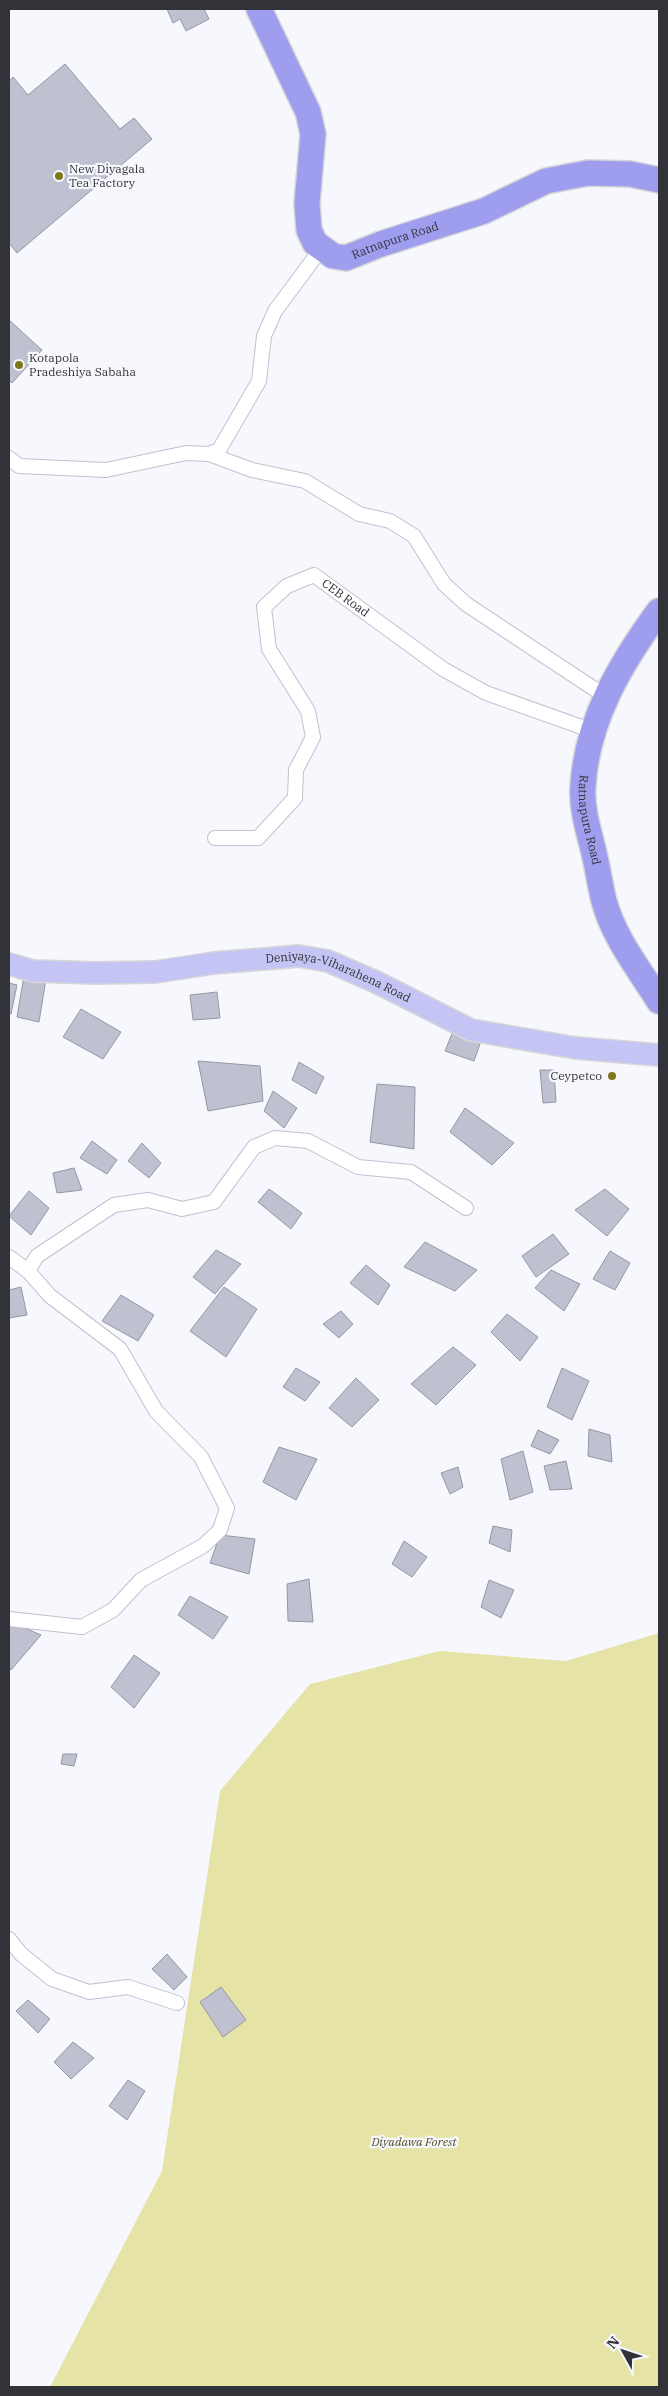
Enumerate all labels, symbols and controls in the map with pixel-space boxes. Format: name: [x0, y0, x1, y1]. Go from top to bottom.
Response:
place label: New Diyagala Tea Factory: [69, 161, 145, 190]
marker: New Diyagala Tea Factory: [53, 170, 65, 182]
street label: Ratnapura Road: [349, 218, 440, 262]
place label: Kotapola Pradeshiya Sabaha: [29, 350, 137, 379]
marker: Kotapola Pradeshiya Sabaha: [13, 359, 25, 371]
street label: CEB Road: [319, 575, 372, 620]
street label: Ratnapura Road: [576, 774, 604, 866]
street label: Deniyaya-Viharahena Road: [265, 948, 413, 1005]
place label: Ceypetco: [551, 1068, 602, 1083]
marker: Ceypetco: [606, 1070, 618, 1082]
park label: Diyadawa Forest: [370, 2134, 457, 2149]
north arrow: [598, 2326, 648, 2376]
text: N: [603, 2333, 623, 2353]

